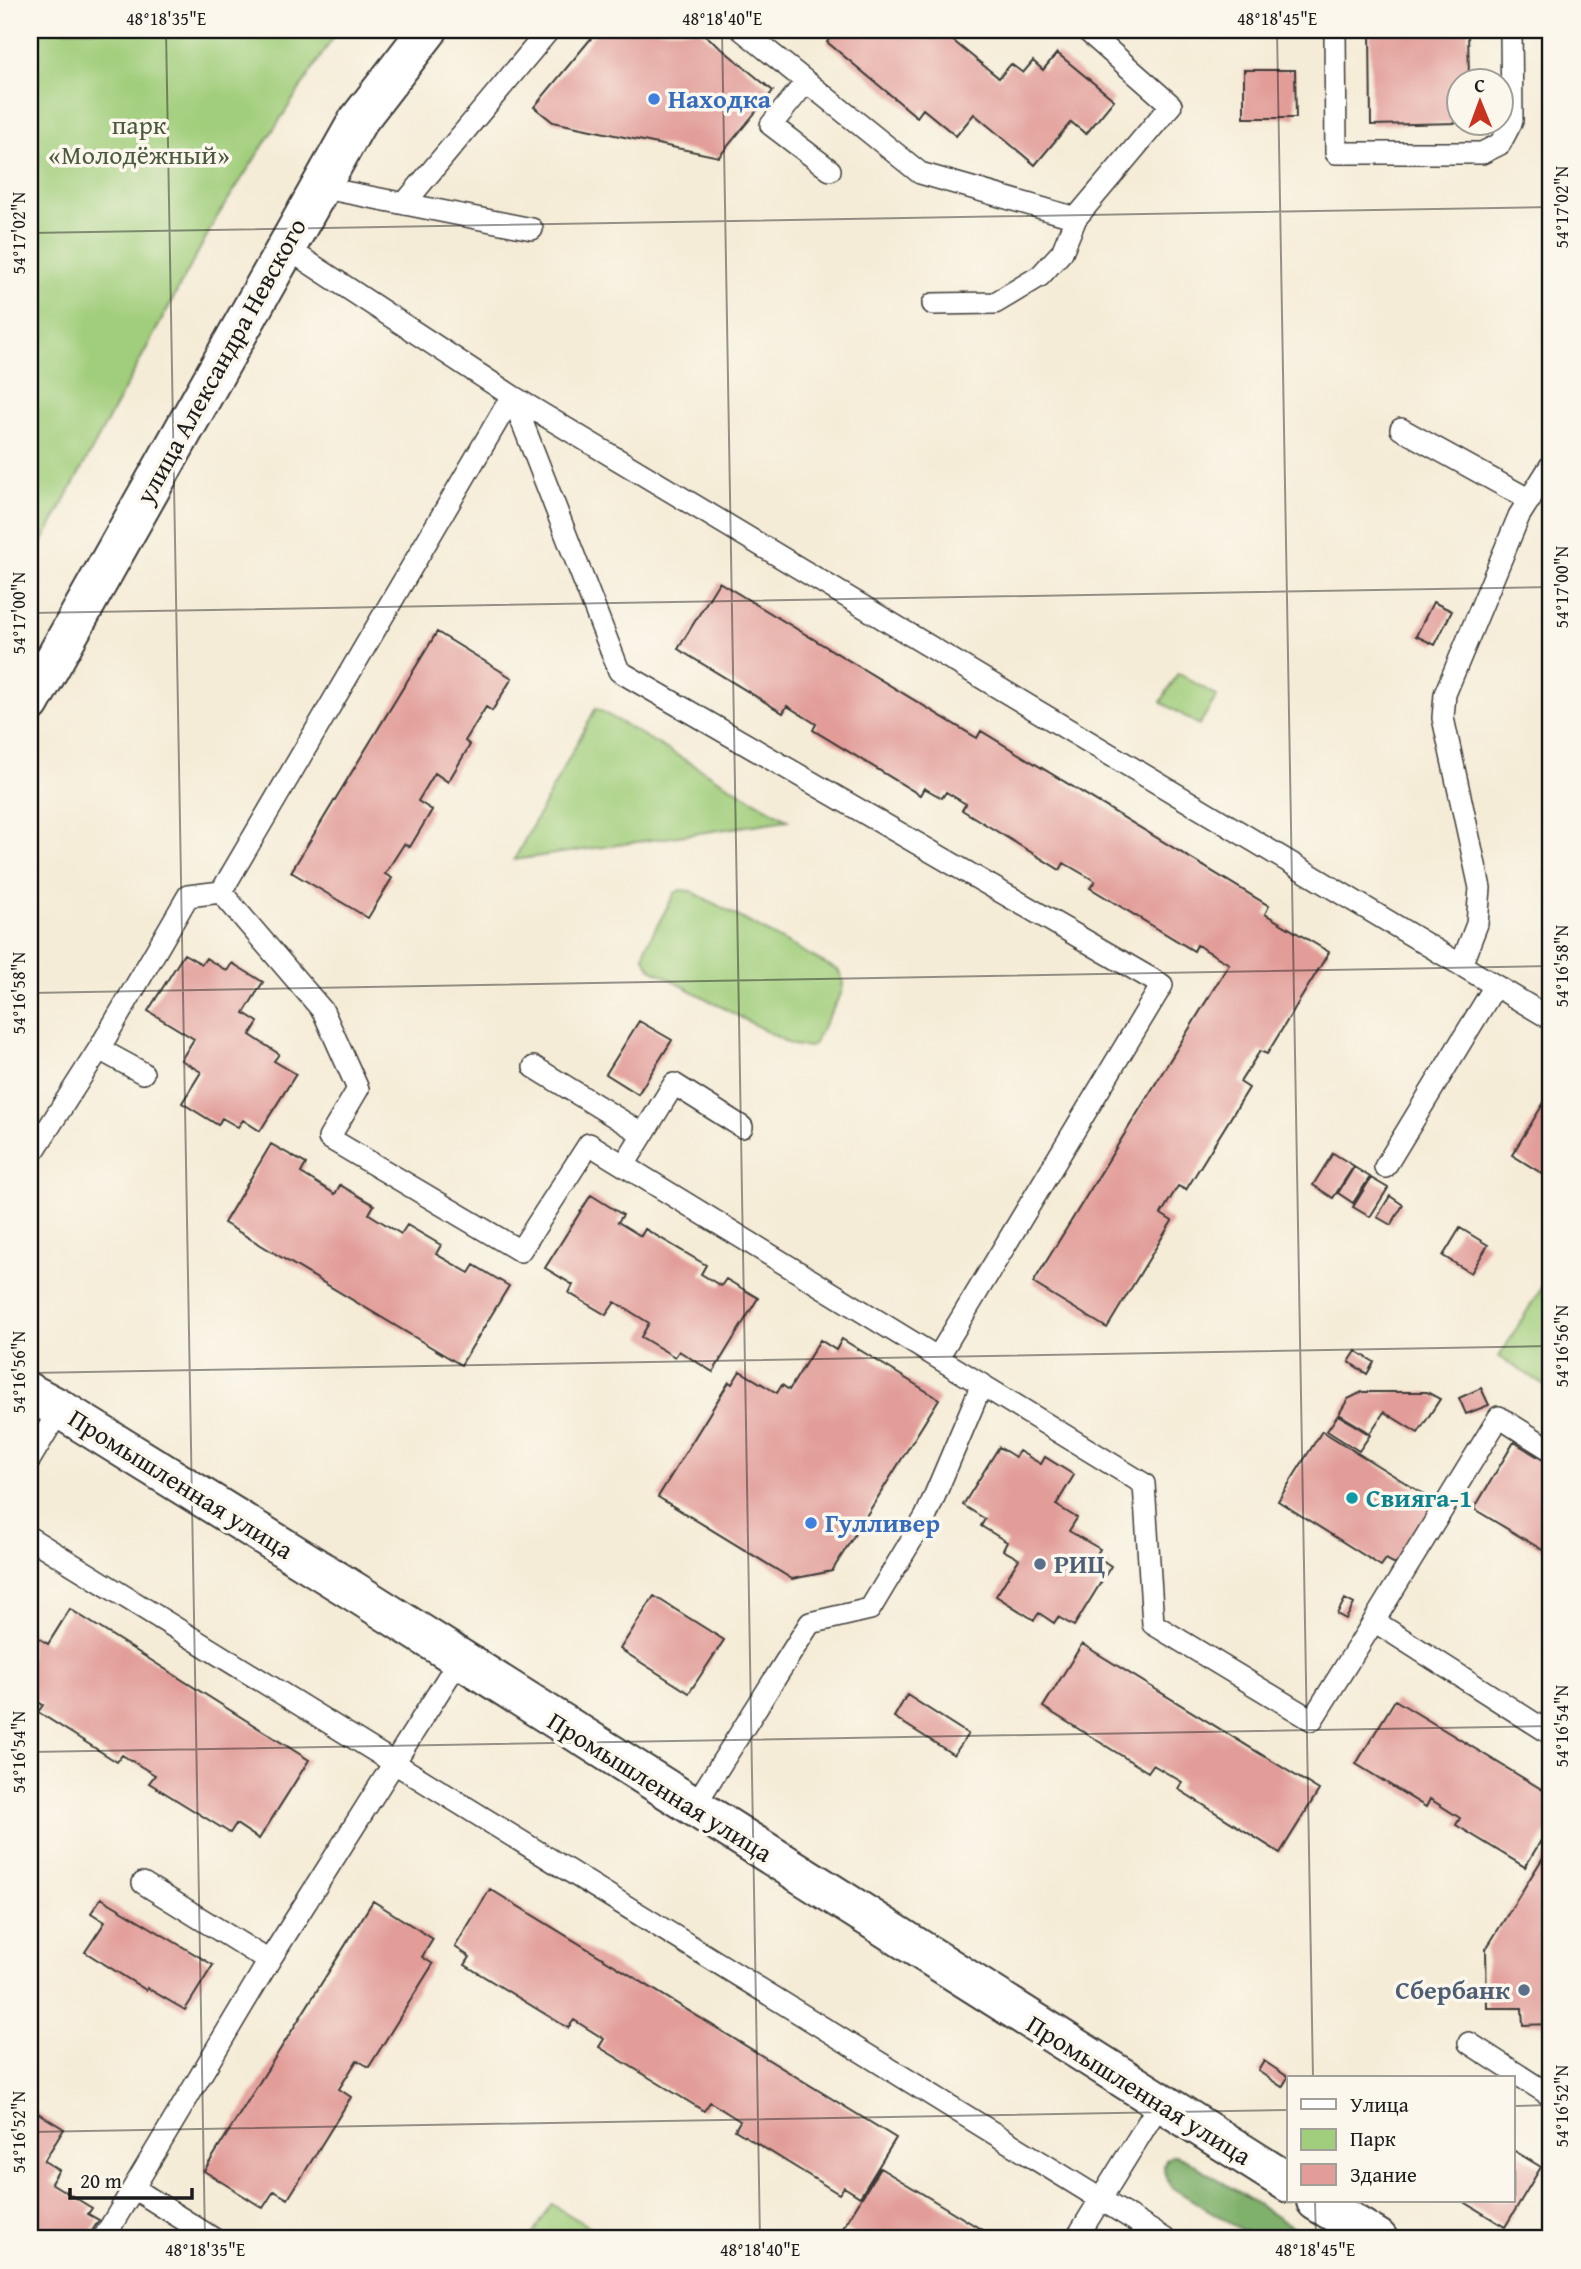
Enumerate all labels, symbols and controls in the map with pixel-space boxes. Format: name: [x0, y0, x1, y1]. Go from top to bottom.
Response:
text: 48°18'35"E: [126, 5, 206, 32]
text: 48°18'40"E: [682, 5, 762, 32]
text: 48°18'45"E: [1237, 5, 1317, 32]
north arrow: [1444, 66, 1514, 136]
text: С: [1474, 71, 1486, 99]
place label: Находка: [668, 79, 772, 118]
marker: Находка: [646, 91, 662, 107]
park label: парк «Молодёжный»: [48, 105, 230, 174]
text: 54°17'02"N: [1548, 165, 1575, 248]
text: 54°17'02"N: [5, 191, 32, 274]
street label: улица Александра Невского: [125, 211, 316, 512]
text: 54°17'00"N: [1548, 545, 1575, 628]
text: 54°17'00"N: [5, 571, 32, 654]
text: 54°16'58"N: [1548, 924, 1575, 1007]
text: 54°16'58"N: [5, 951, 32, 1034]
text: 54°16'56"N: [1548, 1304, 1575, 1387]
text: 54°16'56"N: [5, 1330, 32, 1413]
street label: Промышленная улица: [61, 1399, 302, 1569]
place label: Свияга-1: [1366, 1478, 1472, 1517]
marker: Свияга-1: [1344, 1490, 1360, 1506]
place label: Гулливер: [825, 1503, 940, 1542]
marker: Гулливер: [803, 1515, 819, 1531]
place label: РИЦ: [1054, 1544, 1105, 1583]
marker: РИЦ: [1032, 1556, 1048, 1572]
text: 54°16'54"N: [1548, 1684, 1575, 1767]
street label: Промышленная улица: [540, 1702, 781, 1872]
text: 54°16'54"N: [5, 1710, 32, 1793]
place label: Сбербанк: [1395, 1970, 1510, 2009]
marker: Сбербанк: [1516, 1982, 1532, 1998]
street label: Промышленная улица: [1019, 2005, 1260, 2175]
text: 54°16'52"N: [1548, 2064, 1575, 2147]
legend: [1287, 2076, 1514, 2202]
text: Улица: [1350, 2089, 1409, 2120]
text: 54°16'52"N: [5, 2090, 32, 2173]
text: Парк: [1350, 2123, 1396, 2154]
scale bar: [70, 2157, 192, 2201]
text: Здание: [1350, 2159, 1417, 2190]
text: 20 m: [80, 2165, 122, 2196]
text: 48°18'35"E: [165, 2236, 245, 2263]
text: 48°18'40"E: [720, 2236, 800, 2263]
text: 48°18'45"E: [1275, 2236, 1355, 2263]

